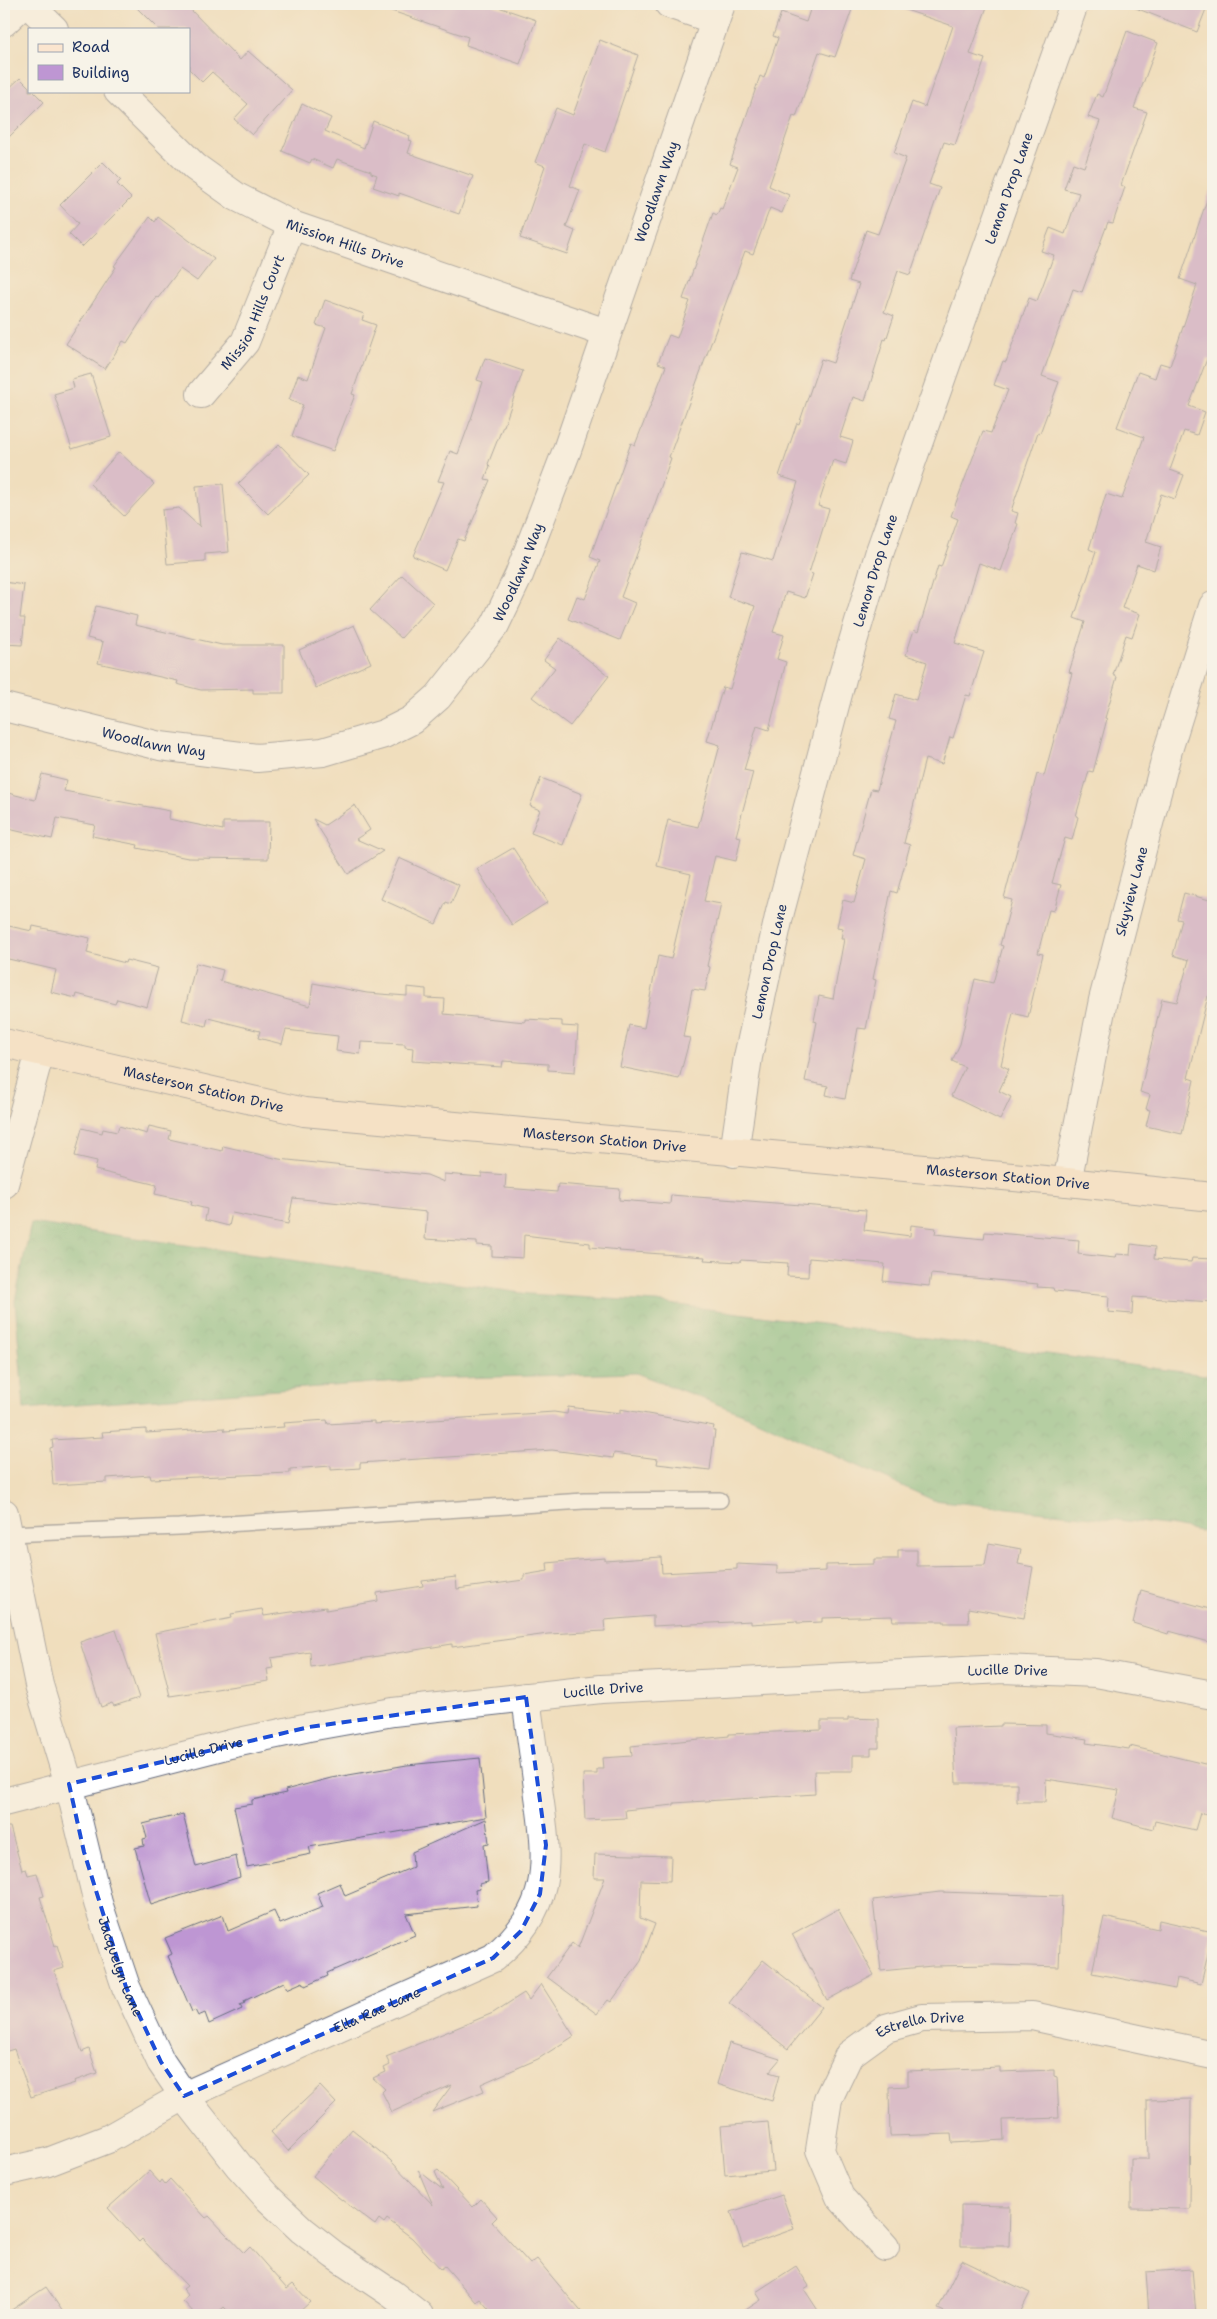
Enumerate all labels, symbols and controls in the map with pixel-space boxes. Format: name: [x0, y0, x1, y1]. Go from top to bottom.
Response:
legend: [28, 28, 190, 92]
text: Road: [72, 37, 110, 57]
text: Building: [72, 63, 129, 83]
street label: Lemon Drop Lane: [980, 130, 1037, 247]
street label: Woodlawn Way: [630, 139, 682, 245]
street label: Mission Hills Drive: [284, 215, 407, 272]
street label: Mission Hills Court: [216, 252, 288, 374]
street label: Lemon Drop Lane: [849, 511, 901, 629]
street label: Woodlawn Way: [489, 520, 547, 625]
street label: Woodlawn Way: [100, 723, 207, 761]
street label: Skyview Lane: [1111, 844, 1152, 938]
street label: Lemon Drop Lane: [748, 901, 791, 1021]
street label: Masterson Station Drive: [122, 1062, 286, 1116]
street label: Masterson Station Drive: [522, 1123, 688, 1156]
street label: Masterson Station Drive: [925, 1160, 1091, 1193]
street label: Lucille Drive: [967, 1660, 1049, 1680]
street label: Lucille Drive: [562, 1678, 644, 1702]
street label: Lucille Drive: [162, 1732, 245, 1770]
street label: Jacquelyn Lane: [94, 1914, 148, 2020]
street label: Ella Rae Lane: [330, 1982, 424, 2037]
street label: Estrella Drive: [872, 2008, 965, 2042]

